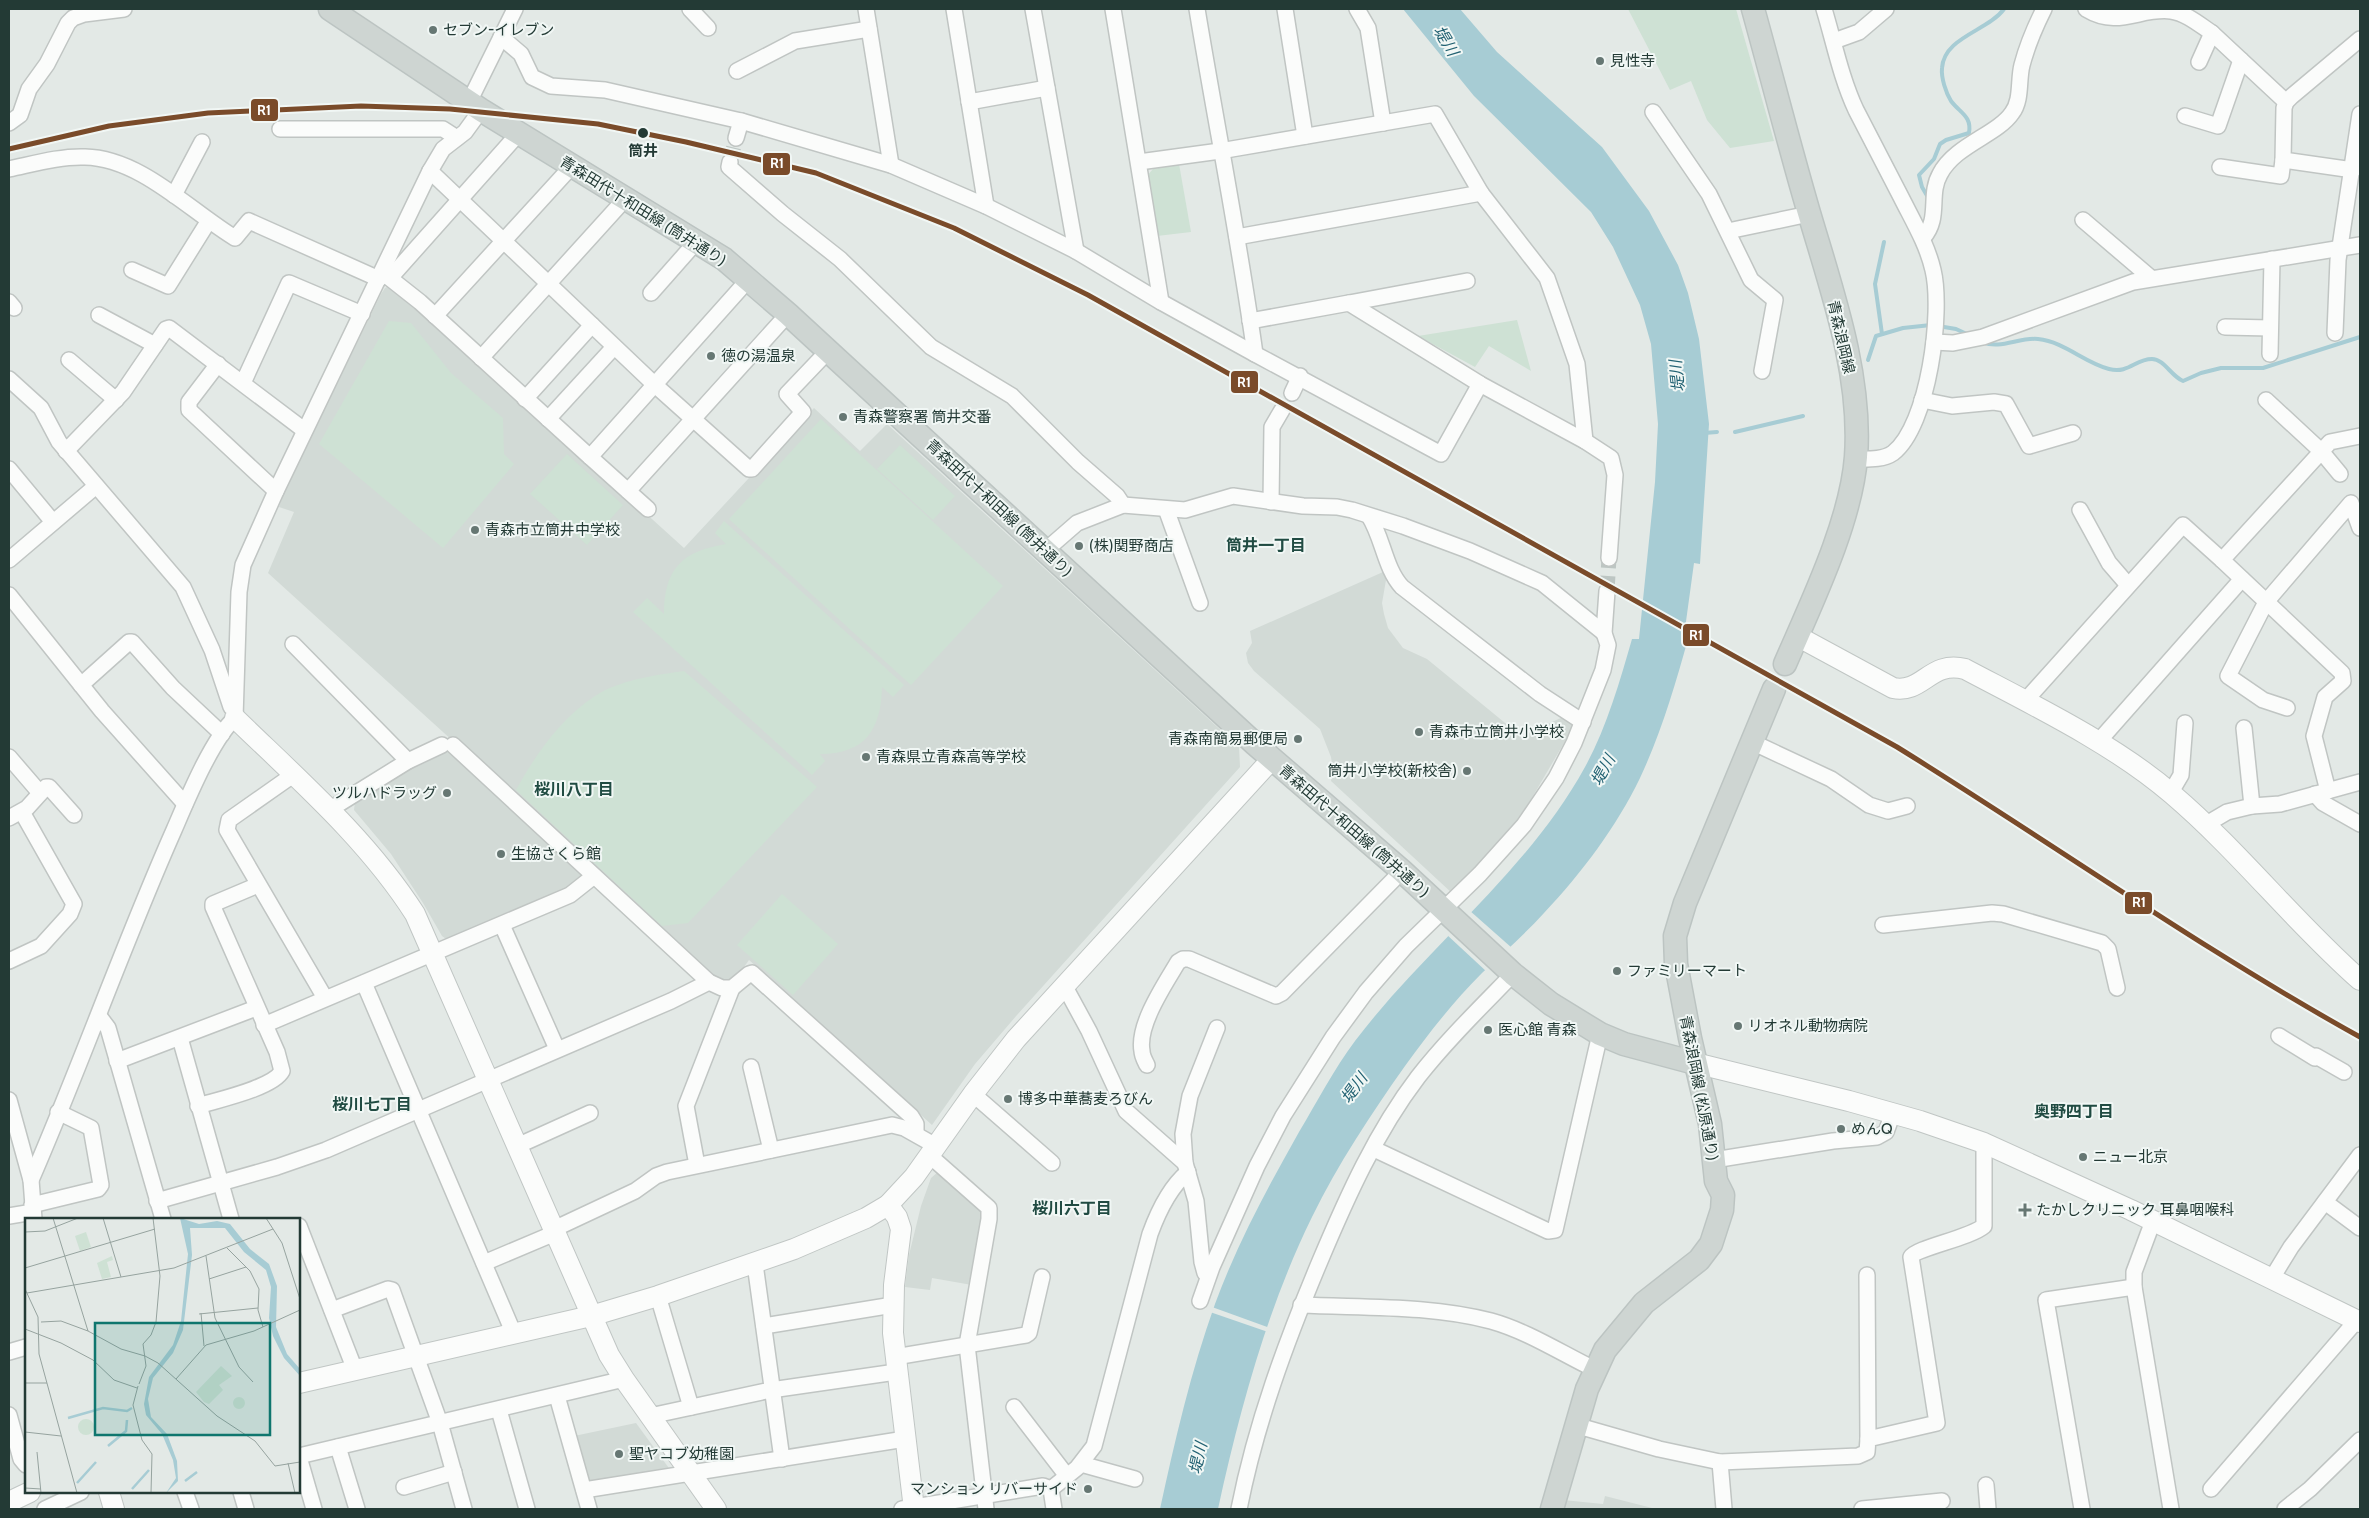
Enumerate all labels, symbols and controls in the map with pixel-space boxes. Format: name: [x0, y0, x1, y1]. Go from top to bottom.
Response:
place label: セブン-イレブン: [443, 21, 554, 39]
water label: 堤川: [1430, 22, 1463, 61]
marker: セブン-イレブン: [427, 24, 439, 36]
place label: 見性寺: [1610, 52, 1655, 70]
marker: 見性寺: [1594, 55, 1606, 67]
line badge: R1: [250, 98, 279, 122]
text: R1: [257, 101, 271, 119]
marker: 筒井: [636, 126, 650, 140]
place label: 筒井: [628, 142, 658, 160]
street label: 青森田代十和田線 (筒井通り): [556, 152, 730, 270]
line badge: R1: [762, 152, 791, 176]
text: R1: [770, 154, 784, 172]
street label: 青森浪岡線: [1824, 298, 1858, 376]
place label: 徳の湯温泉: [721, 347, 796, 365]
marker: 徳の湯温泉: [705, 350, 717, 362]
water label: 堤川: [1666, 357, 1688, 393]
line badge: R1: [1230, 370, 1259, 394]
text: R1: [1237, 373, 1251, 391]
place label: 青森警察署 筒井交番: [853, 408, 991, 426]
marker: 青森警察署 筒井交番: [837, 411, 849, 423]
street label: 青森田代十和田線 (筒井通り): [922, 436, 1076, 580]
place label: 青森市立筒井中学校: [485, 521, 620, 539]
marker: 青森市立筒井中学校: [469, 524, 481, 536]
district label: 筒井一丁目: [1226, 536, 1306, 555]
place label: (株)関野商店: [1089, 537, 1173, 555]
marker: (株)関野商店: [1073, 540, 1085, 552]
line badge: R1: [1682, 623, 1710, 647]
text: R1: [1689, 626, 1703, 644]
place label: 青森市立筒井小学校: [1429, 723, 1564, 741]
marker: 青森市立筒井小学校: [1413, 726, 1425, 738]
place label: 青森南簡易郵便局: [1168, 730, 1288, 748]
marker: 青森南簡易郵便局: [1292, 733, 1304, 745]
place label: 青森県立青森高等学校: [876, 748, 1026, 766]
water label: 堤川: [1587, 750, 1620, 789]
marker: 青森県立青森高等学校: [860, 751, 872, 763]
street label: 青森田代十和田線 (筒井通り): [1275, 761, 1433, 901]
place label: 筒井小学校(新校舎): [1328, 762, 1457, 780]
marker: 筒井小学校(新校舎): [1461, 765, 1473, 777]
district label: 桜川八丁目: [534, 780, 614, 799]
place label: ツルハドラッグ: [332, 784, 437, 802]
marker: ツルハドラッグ: [441, 787, 453, 799]
place label: 生協さくら館: [511, 845, 601, 863]
marker: 生協さくら館: [495, 848, 507, 860]
line badge: R1: [2124, 891, 2153, 915]
text: R1: [2132, 893, 2146, 911]
place label: ファミリーマート: [1627, 962, 1747, 980]
marker: ファミリーマート: [1611, 965, 1623, 977]
street label: 青森浪岡線 (松原通り): [1676, 1014, 1722, 1162]
place label: リオネル動物病院: [1748, 1017, 1868, 1035]
marker: リオネル動物病院: [1732, 1020, 1744, 1032]
place label: 医心館 青森: [1498, 1021, 1576, 1039]
marker: 医心館 青森: [1482, 1024, 1494, 1036]
water label: 堤川: [1337, 1068, 1372, 1107]
place label: 博多中華蕎麦ろびん: [1018, 1090, 1153, 1108]
marker: 博多中華蕎麦ろびん: [1002, 1093, 1014, 1105]
district label: 桜川七丁目: [332, 1095, 412, 1114]
district label: 奥野四丁目: [2034, 1102, 2114, 1121]
place label: めんQ: [1851, 1120, 1893, 1138]
marker: めんQ: [1835, 1123, 1847, 1135]
place label: ニュー北京: [2093, 1148, 2168, 1166]
marker: ニュー北京: [2077, 1151, 2089, 1163]
district label: 桜川六丁目: [1032, 1199, 1112, 1218]
place label: たかしクリニック 耳鼻咽喉科: [2036, 1201, 2234, 1219]
marker: たかしクリニック 耳鼻咽喉科: [2018, 1203, 2032, 1217]
inset map: [25, 1218, 300, 1493]
water label: 堤川: [1185, 1438, 1211, 1476]
place label: 聖ヤコブ幼稚園: [629, 1445, 734, 1463]
marker: 聖ヤコブ幼稚園: [613, 1448, 625, 1460]
place label: マンション リバーサイド: [910, 1480, 1078, 1498]
marker: マンション リバーサイド: [1082, 1483, 1094, 1495]

